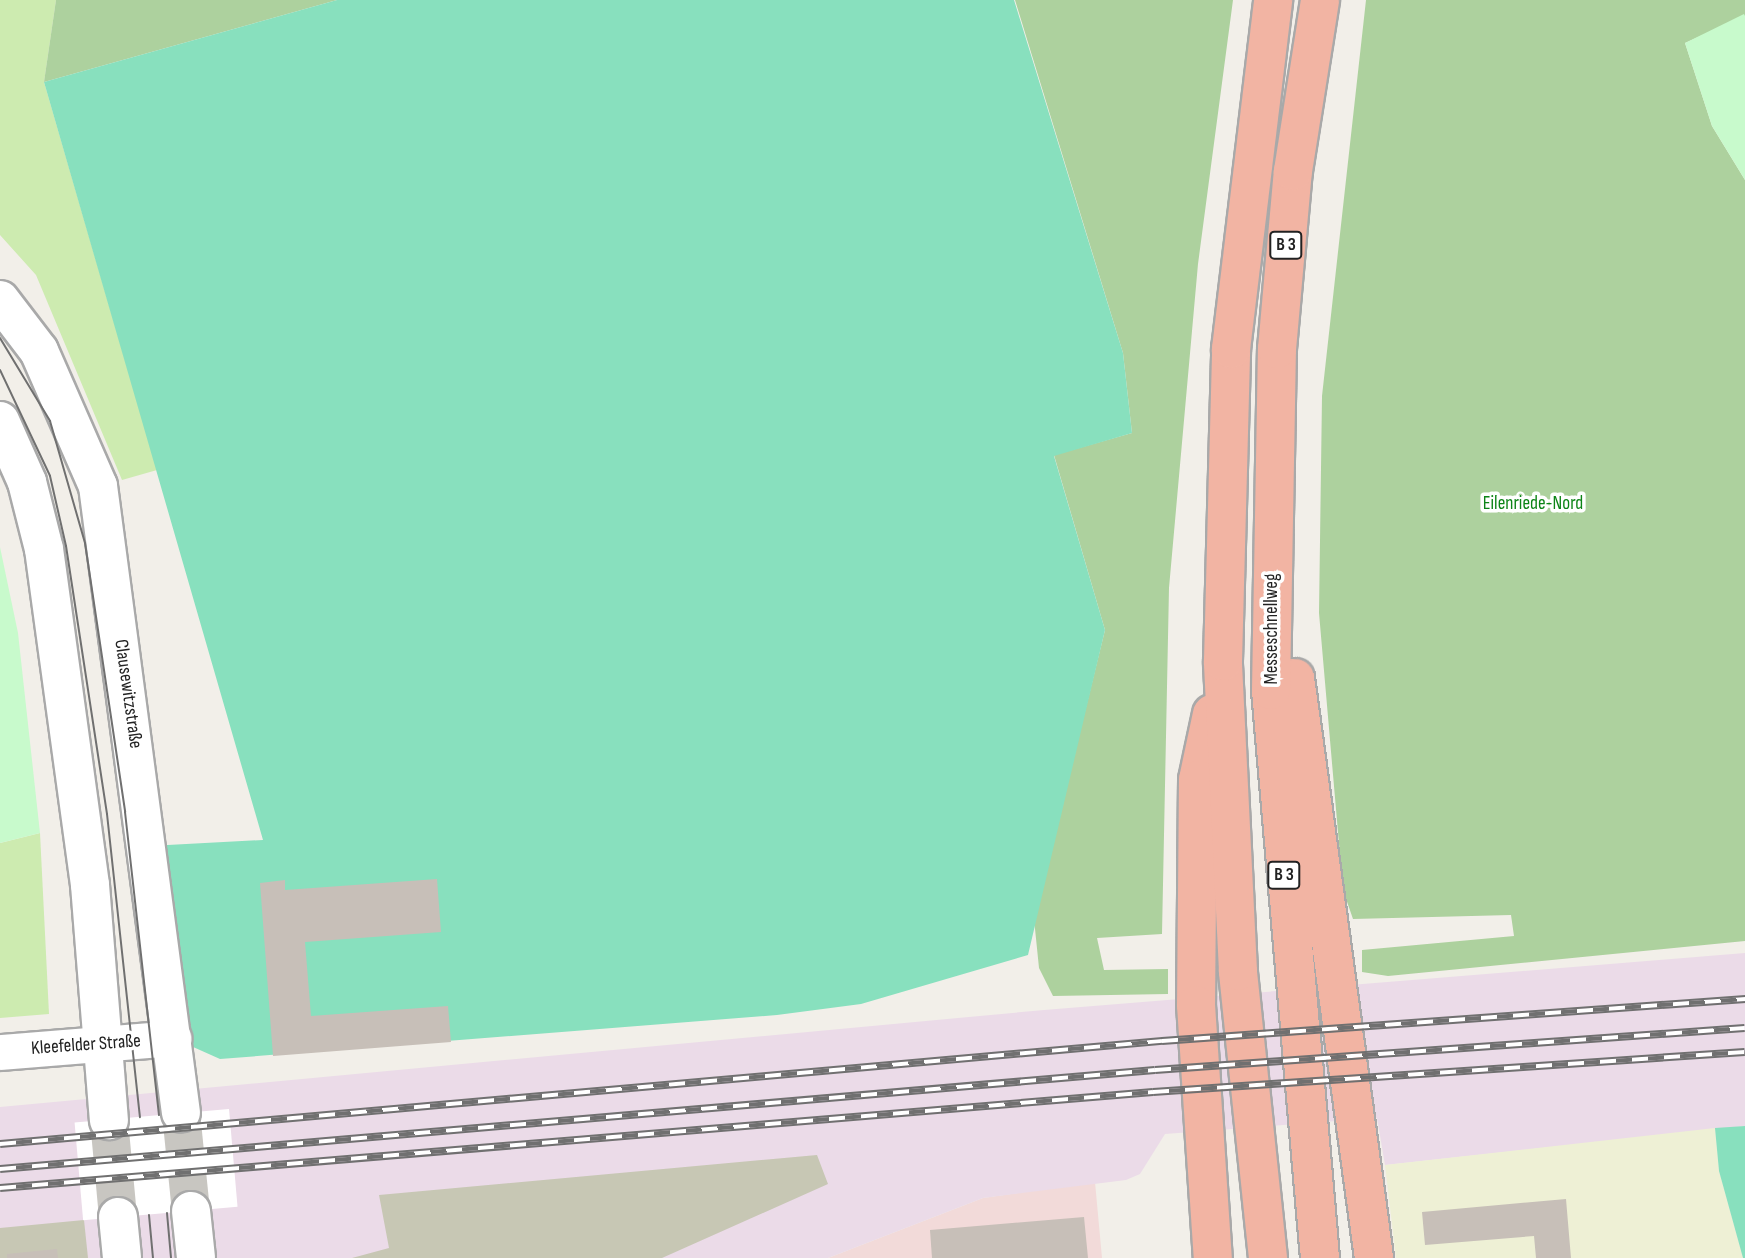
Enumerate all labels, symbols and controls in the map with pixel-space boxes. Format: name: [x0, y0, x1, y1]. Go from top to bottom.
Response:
road number: B 3: [1268, 230, 1304, 260]
park label: Eilenriede-Nord: [1483, 493, 1583, 515]
street label: Messeschnellweg: [1261, 573, 1283, 685]
street label: Clausewitzstraße: [109, 638, 147, 750]
road number: B 3: [1266, 860, 1302, 890]
street label: Kleefelder Straße: [30, 1030, 142, 1060]

